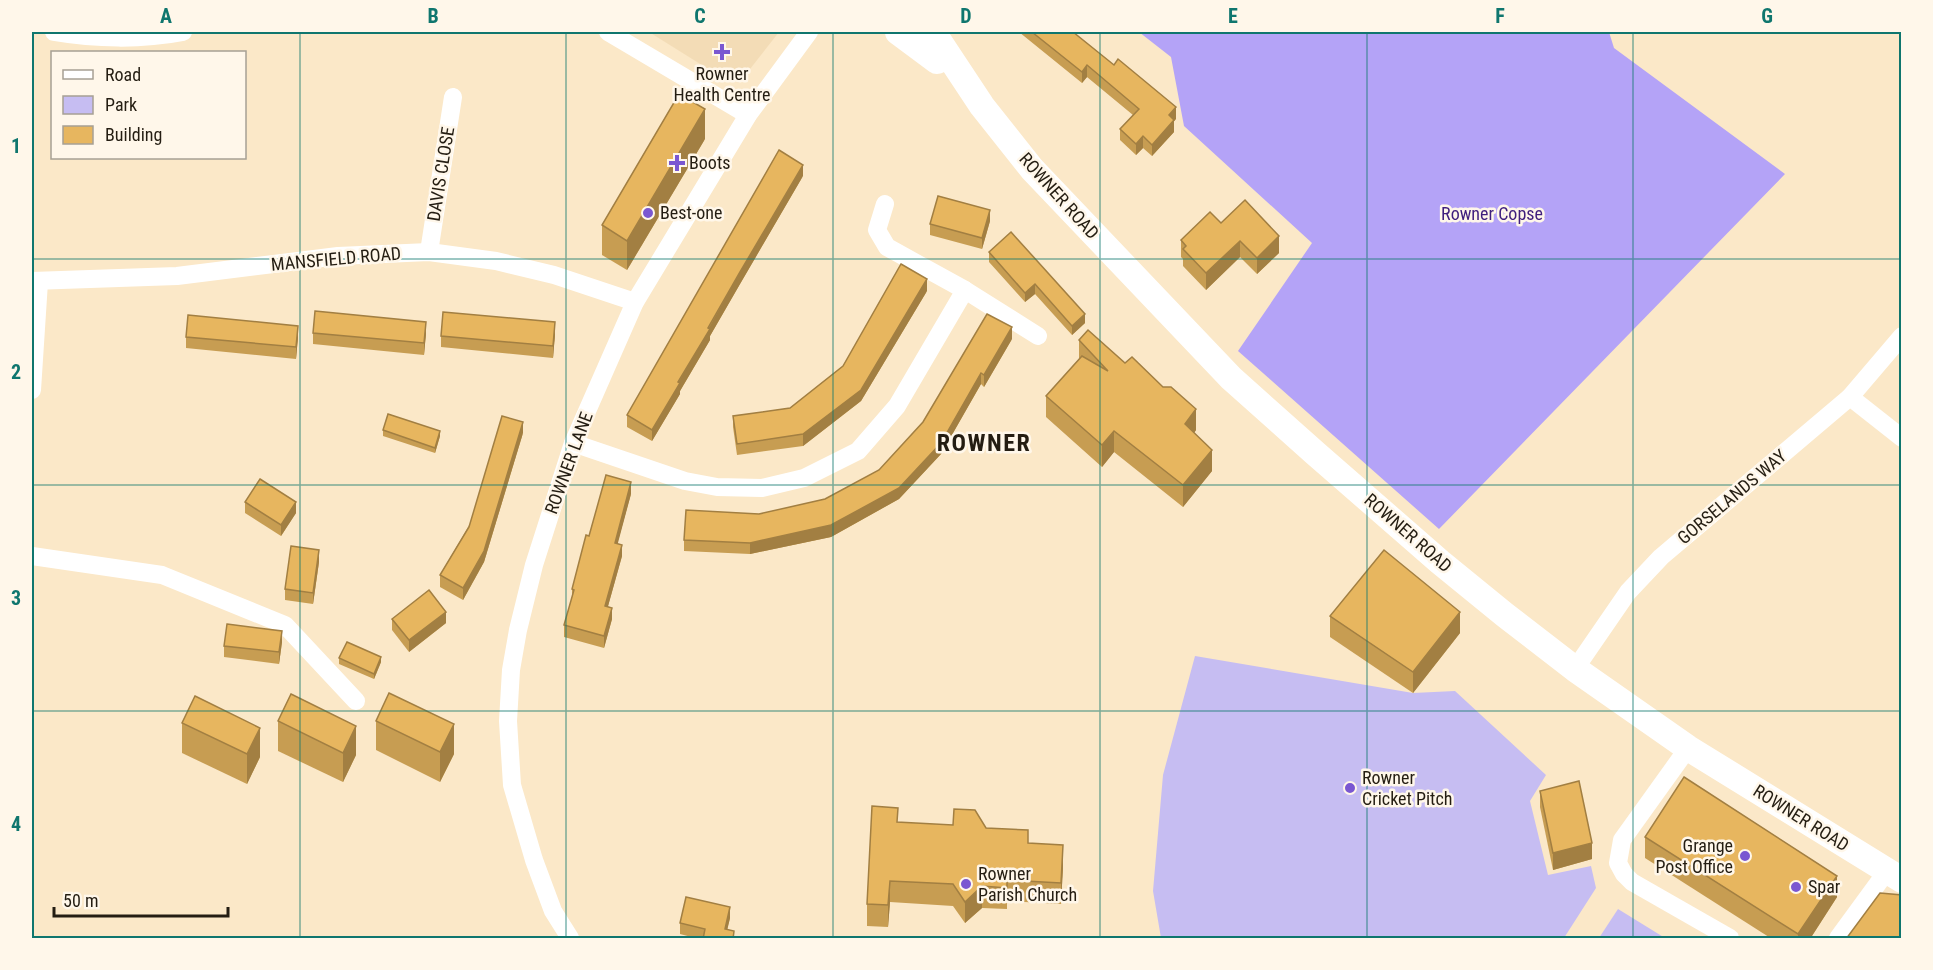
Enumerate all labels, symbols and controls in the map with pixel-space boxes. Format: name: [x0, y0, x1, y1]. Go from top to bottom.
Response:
text: A: [160, 4, 172, 28]
text: B: [427, 4, 439, 28]
text: C: [694, 4, 706, 28]
text: D: [960, 4, 972, 28]
text: E: [1228, 4, 1238, 28]
text: F: [1495, 4, 1505, 28]
text: G: [1761, 4, 1773, 28]
marker: Rowner Health Centre: [713, 43, 731, 61]
legend: [51, 51, 246, 159]
place label: Rowner Health Centre: [674, 63, 770, 105]
text: Road: [105, 64, 141, 85]
text: Park: [105, 94, 137, 115]
text: Building: [105, 124, 162, 145]
street label: DAVIS CLOSE: [423, 125, 458, 223]
text: 1: [11, 134, 21, 158]
street label: ROWNER ROAD: [1015, 148, 1104, 243]
place label: Boots: [689, 152, 730, 173]
marker: Boots: [670, 156, 684, 170]
place label: Best-one: [660, 202, 722, 223]
park label: Rowner Copse: [1441, 203, 1543, 224]
marker: Best-one: [641, 206, 655, 220]
street label: MANSFIELD ROAD: [270, 242, 402, 275]
text: 2: [11, 360, 21, 384]
street label: ROWNER LANE: [540, 409, 597, 517]
district label: ROWNER: [937, 429, 1031, 457]
street label: GORSELANDS WAY: [1673, 445, 1791, 548]
street label: ROWNER ROAD: [1360, 489, 1456, 576]
text: 3: [11, 586, 21, 610]
place label: Rowner Cricket Pitch: [1362, 767, 1452, 809]
street label: ROWNER ROAD: [1750, 780, 1853, 855]
marker: Rowner Cricket Pitch: [1343, 781, 1357, 795]
text: 4: [11, 812, 21, 836]
place label: Grange Post Office: [1655, 835, 1733, 877]
marker: Grange Post Office: [1738, 849, 1752, 863]
place label: Rowner Parish Church: [978, 863, 1077, 905]
place label: Spar: [1808, 876, 1841, 897]
marker: Rowner Parish Church: [959, 877, 973, 891]
scale bar: [54, 880, 228, 918]
marker: Spar: [1789, 880, 1803, 894]
text: 50 m: [63, 890, 98, 911]

